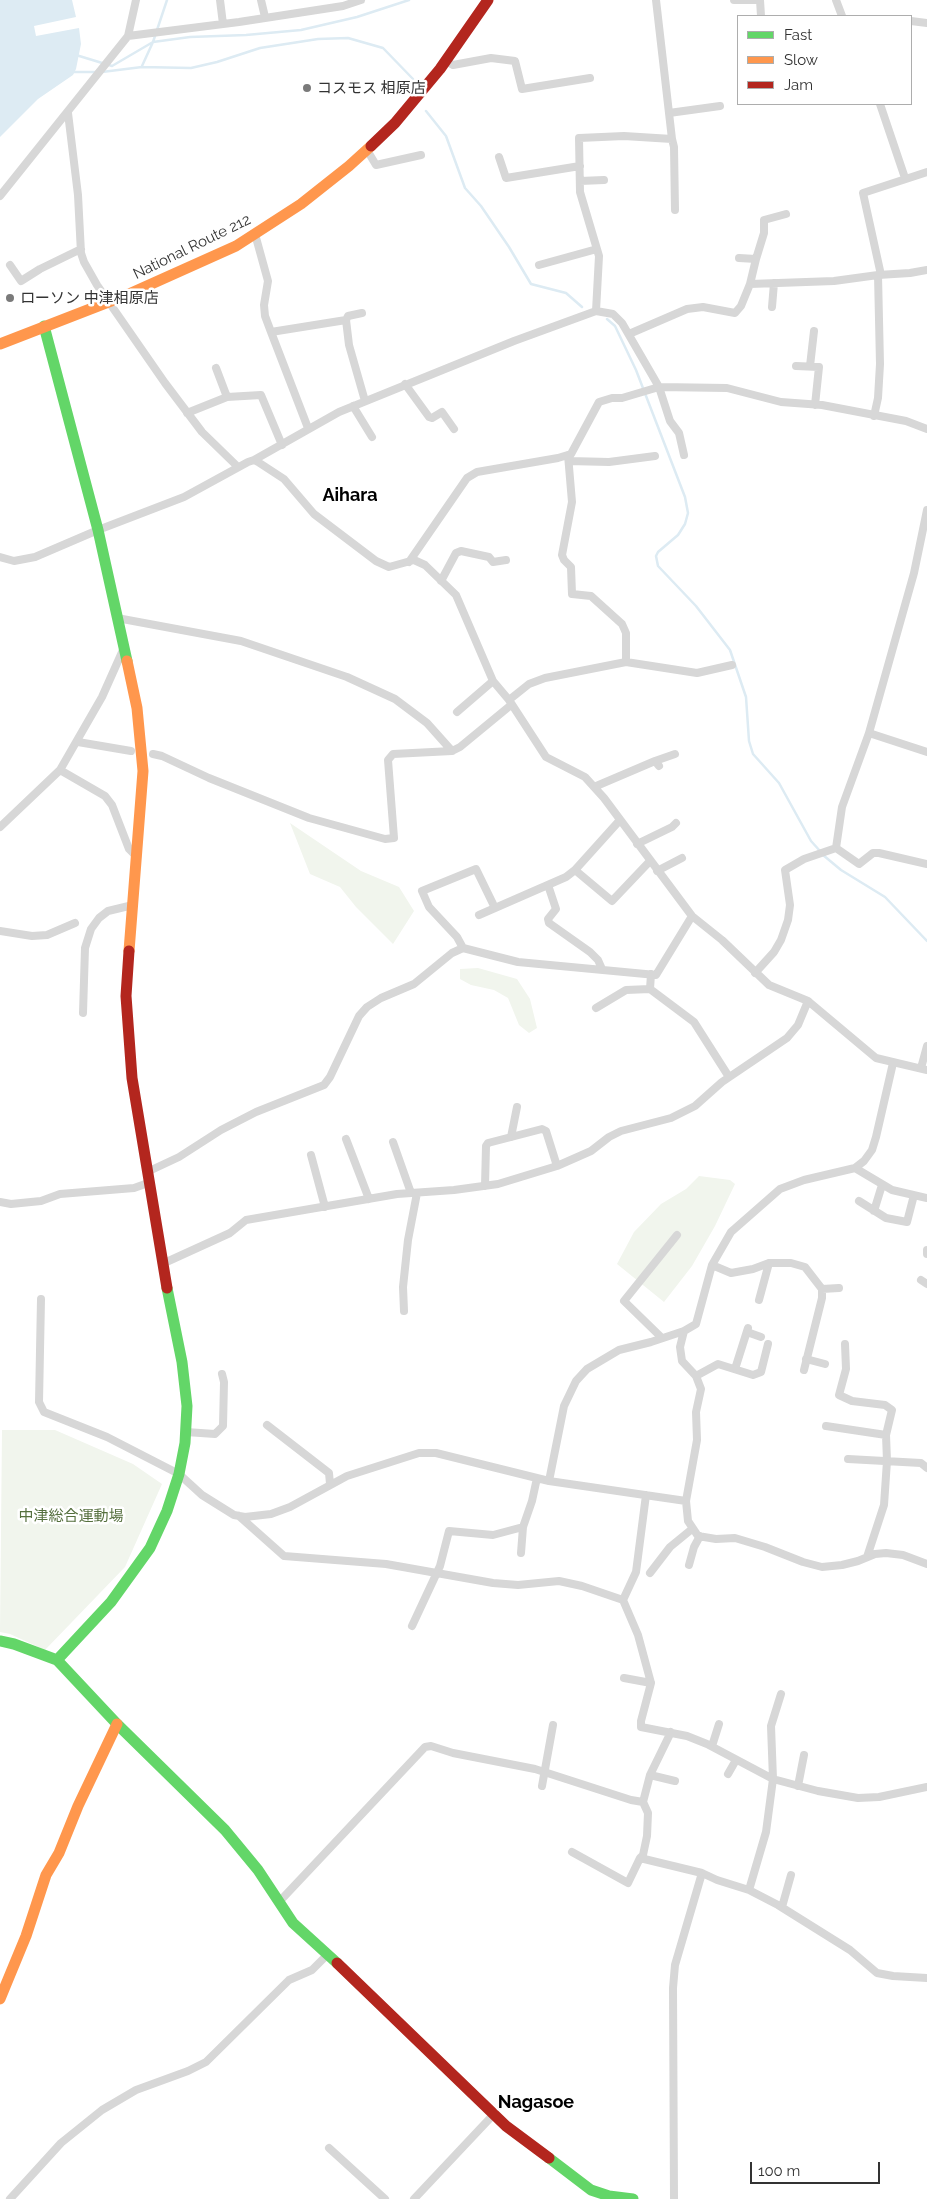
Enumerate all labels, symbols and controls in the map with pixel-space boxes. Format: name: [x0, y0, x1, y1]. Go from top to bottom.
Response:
legend: [737, 15, 912, 105]
text: Fast: [784, 26, 812, 44]
text: Slow: [784, 51, 818, 69]
text: Jam: [784, 76, 813, 94]
place label: コスモス 相原店: [317, 79, 426, 97]
marker: コスモス 相原店: [301, 82, 313, 94]
street label: National Route 212: [130, 211, 254, 283]
place label: ローソン 中津相原店: [20, 289, 159, 307]
marker: ローソン 中津相原店: [4, 292, 16, 304]
district label: Aihara: [322, 485, 378, 507]
park label: 中津総合運動場: [19, 1507, 123, 1525]
district label: Nagasoe: [498, 2092, 574, 2114]
scale bar: [752, 2152, 882, 2184]
text: 100 m: [758, 2162, 800, 2180]

